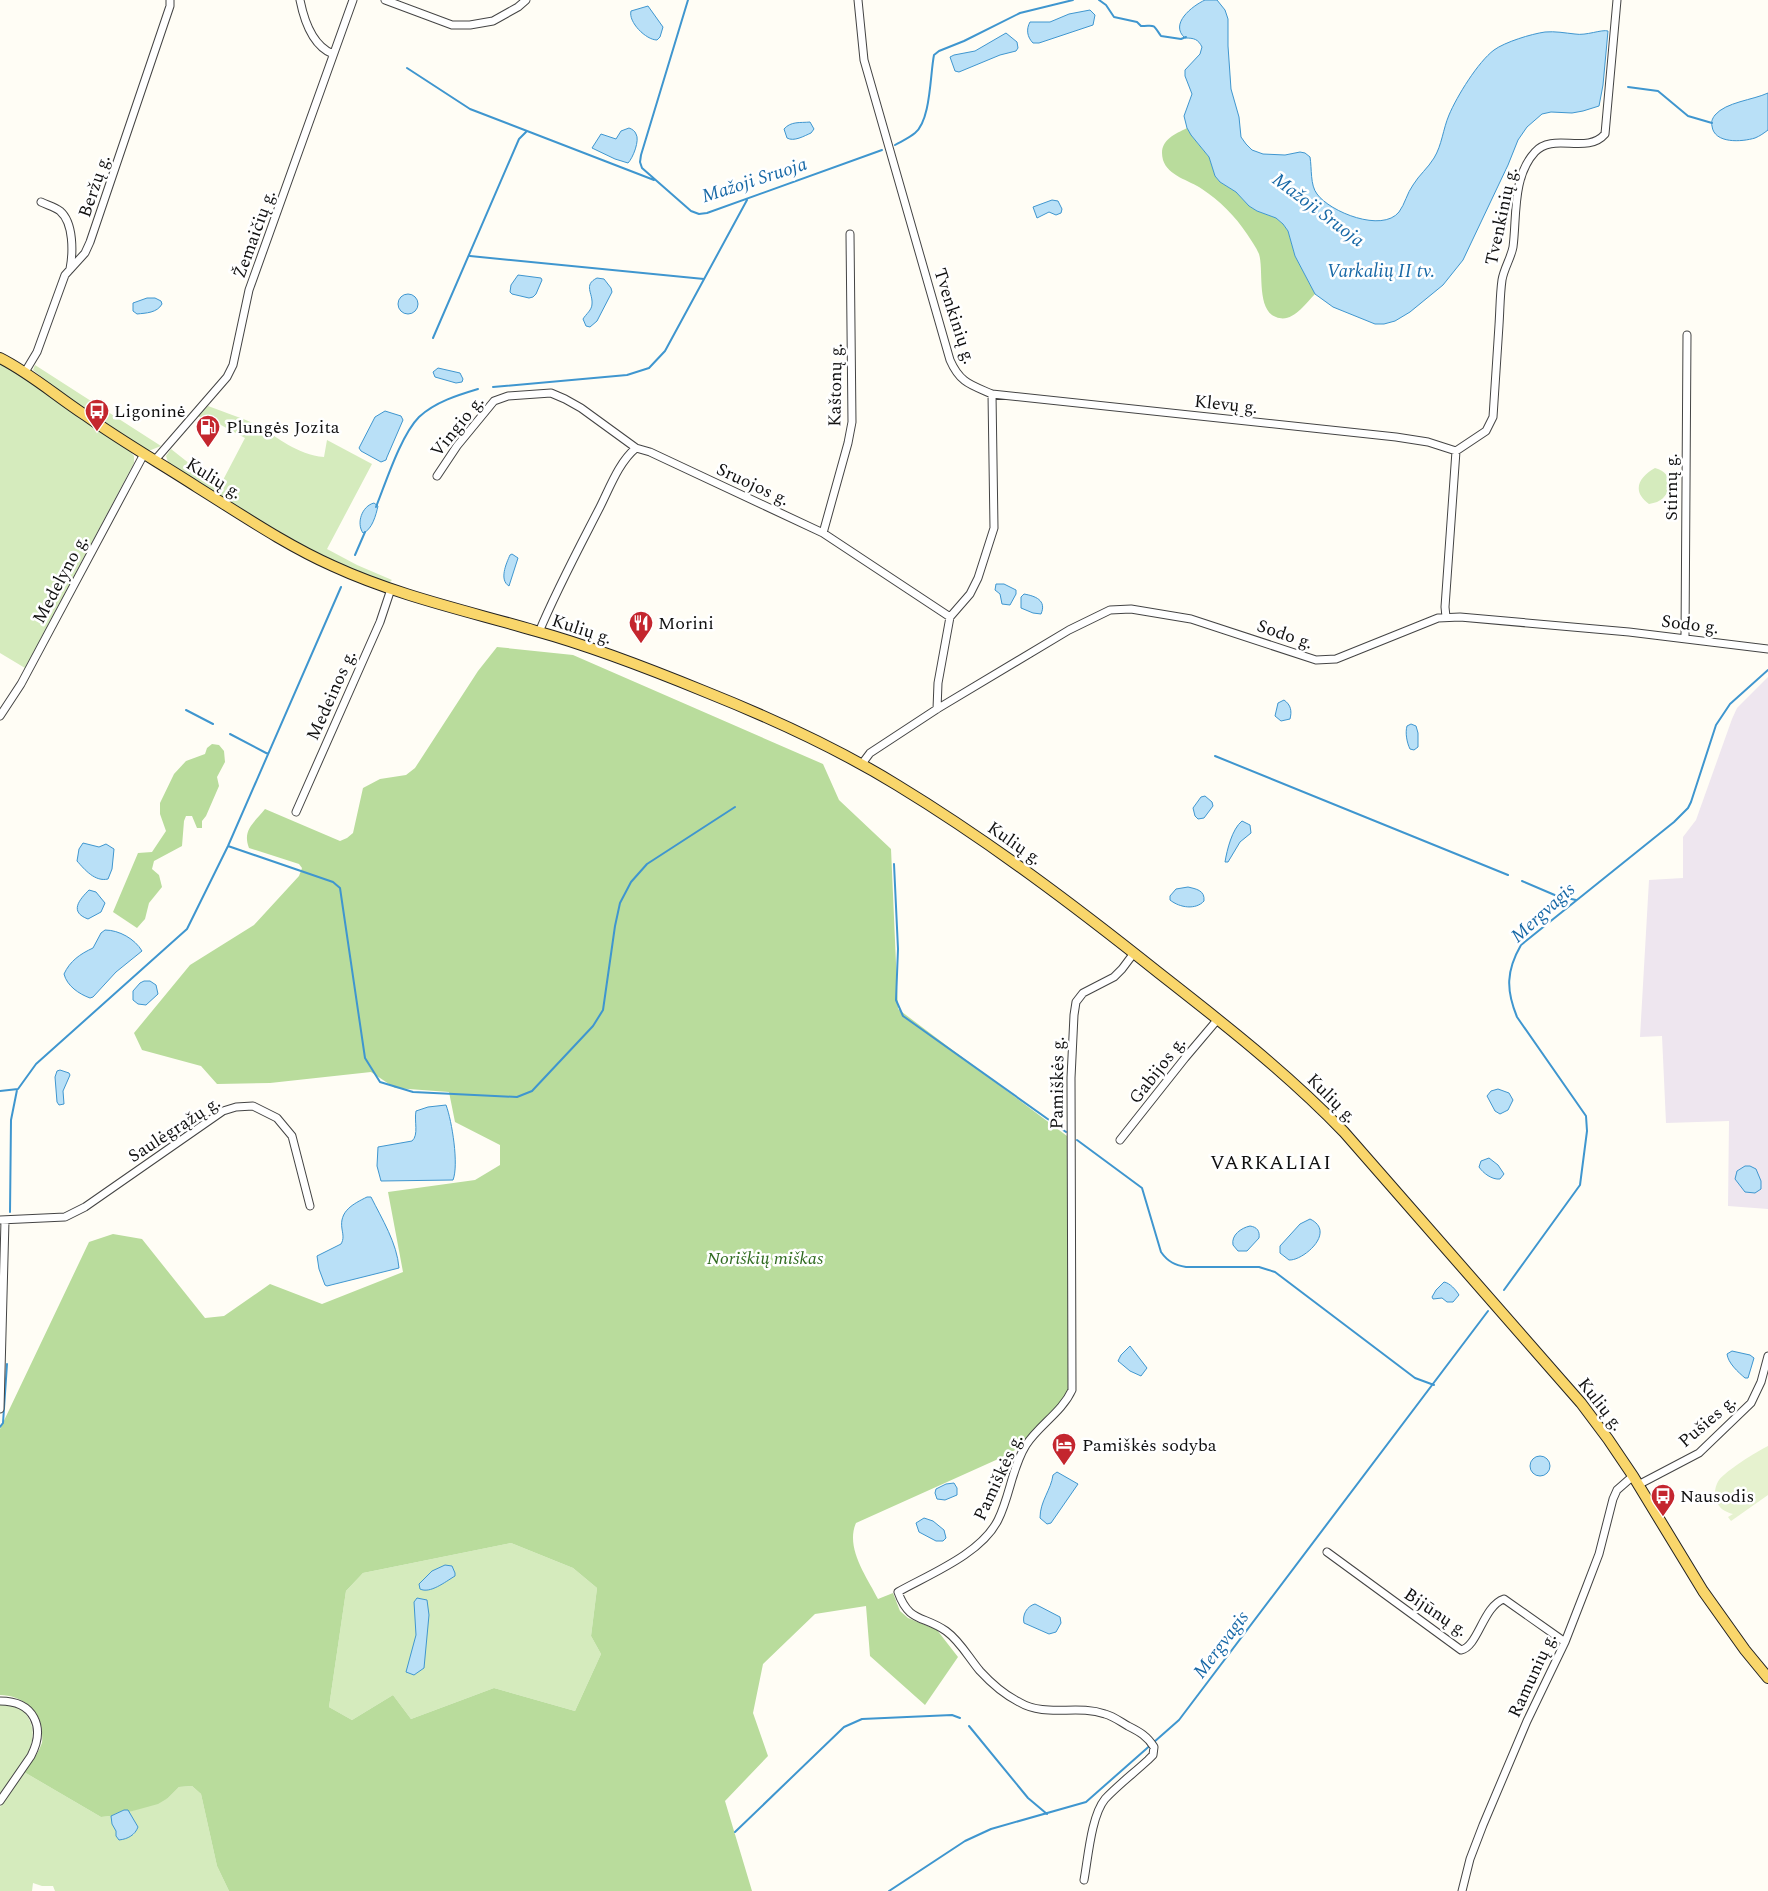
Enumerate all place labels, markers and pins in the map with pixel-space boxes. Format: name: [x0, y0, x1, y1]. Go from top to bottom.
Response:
bus stop icon: Ligoninė: [84, 398, 110, 432]
place label: Ligoninė: [114, 398, 186, 425]
fuel station icon: Plungės Jozita: [195, 414, 221, 448]
place label: Plungės Jozita: [226, 414, 340, 441]
restaurant icon: Morini: [628, 610, 654, 644]
place label: Morini: [658, 610, 714, 637]
hotel icon: Pamiškės sodyba: [1051, 1432, 1077, 1466]
place label: Pamiškės sodyba: [1082, 1432, 1217, 1459]
bus stop icon: Nausodis: [1650, 1483, 1676, 1517]
place label: Nausodis: [1680, 1483, 1754, 1510]

